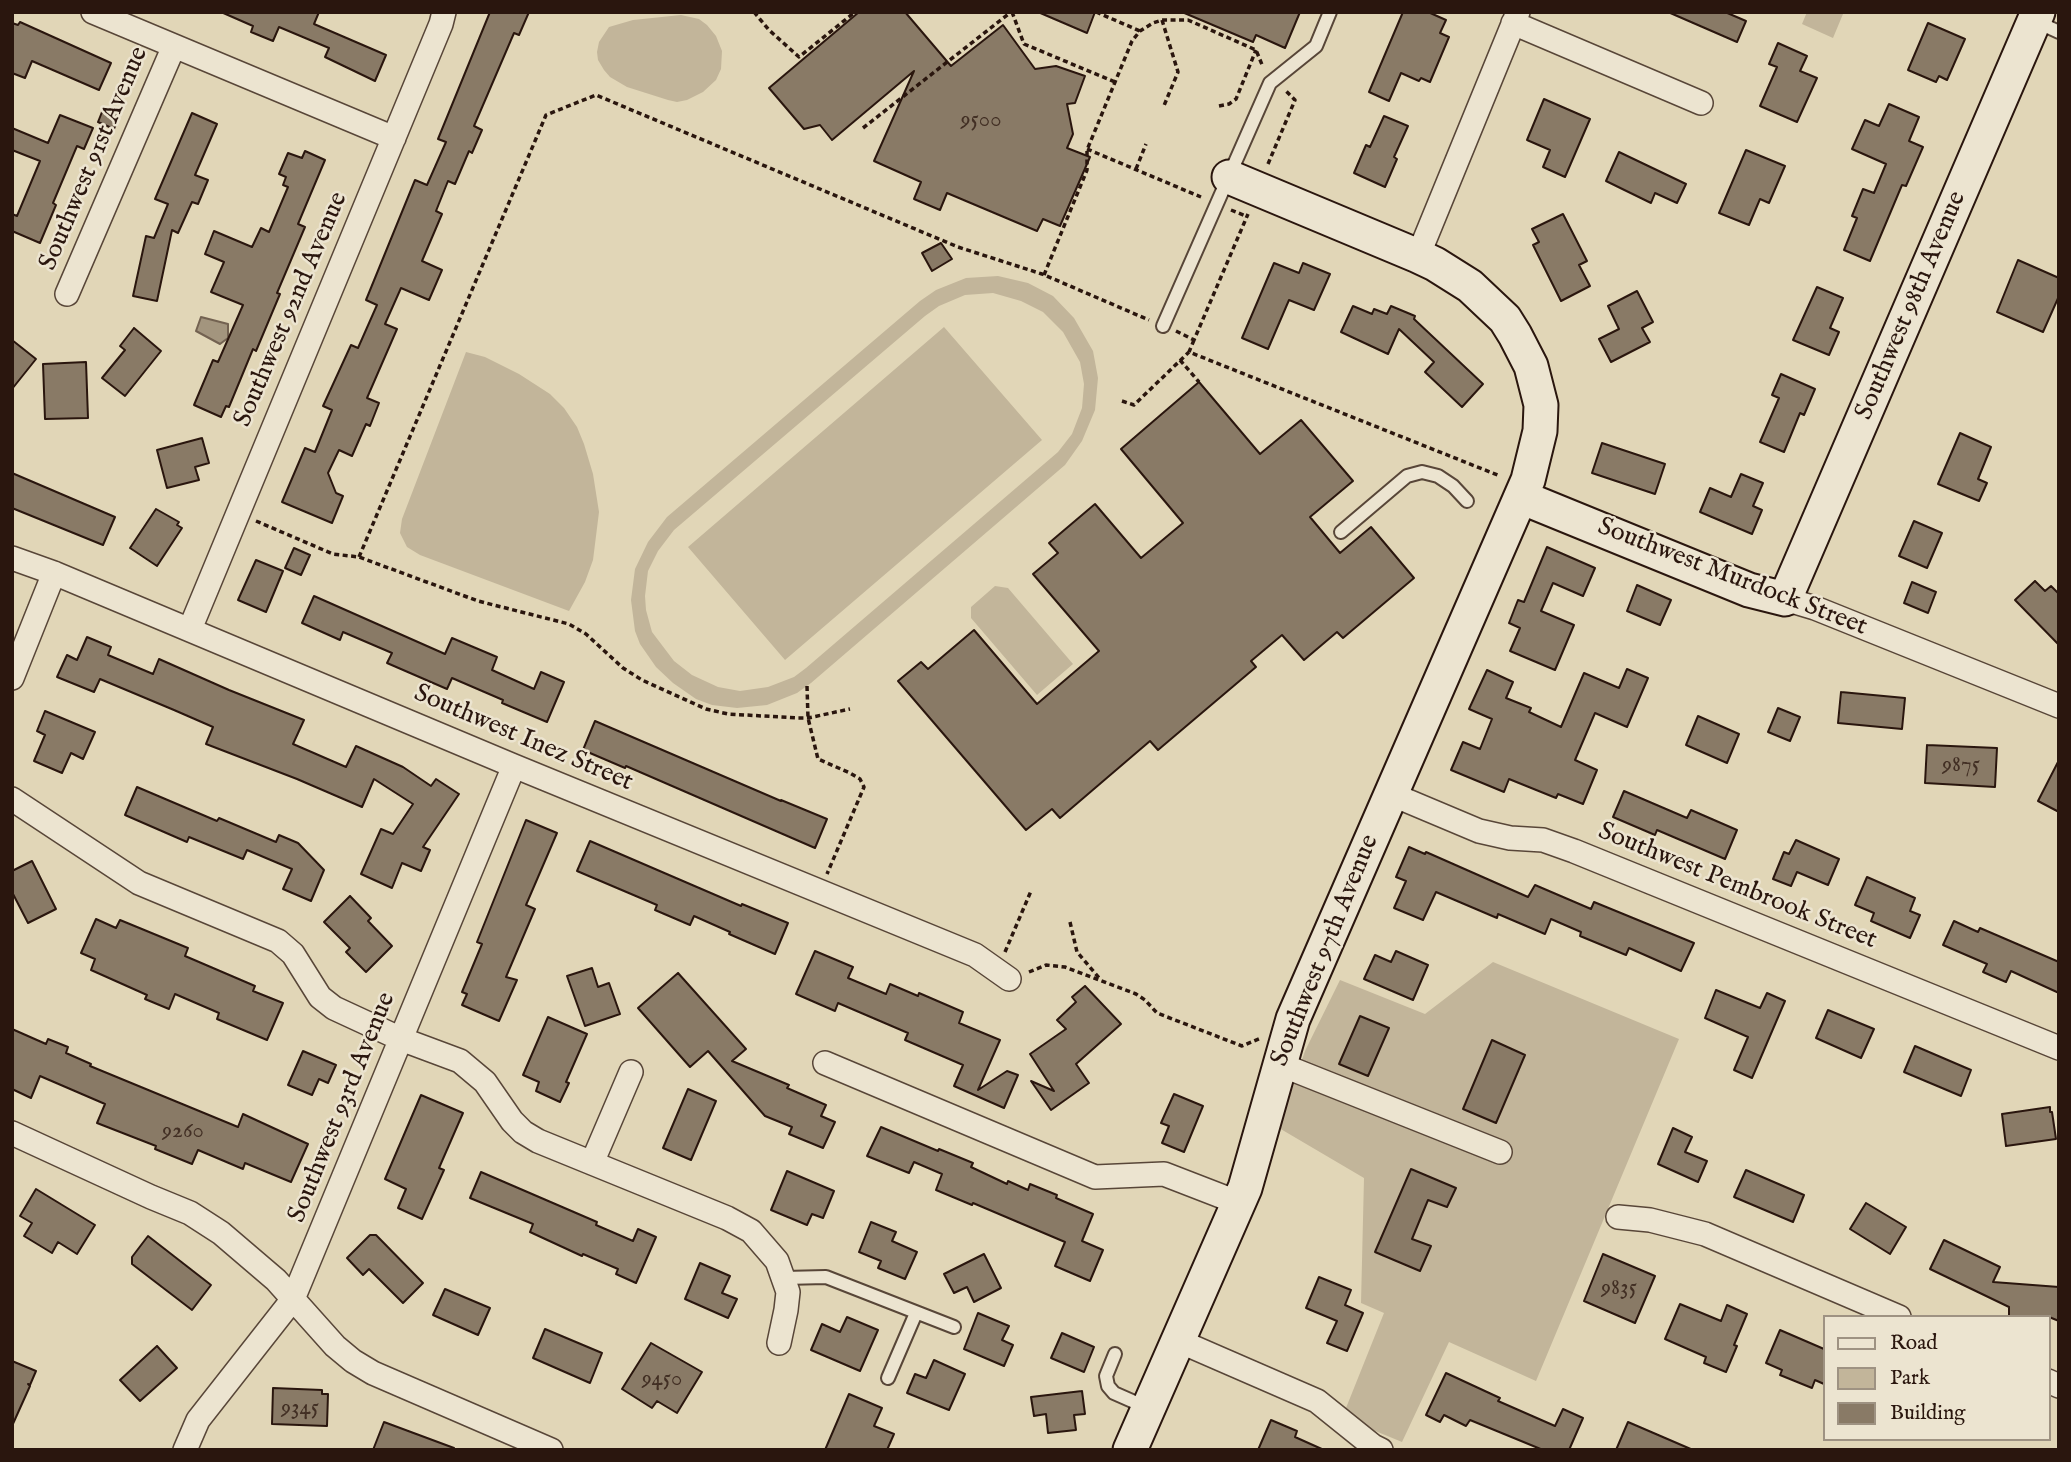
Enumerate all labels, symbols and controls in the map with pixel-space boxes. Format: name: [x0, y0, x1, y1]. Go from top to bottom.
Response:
street label: Southwest 91st Avenue: [34, 43, 156, 275]
house number: 9500: [961, 107, 1001, 135]
street label: Southwest 98th Avenue: [1850, 187, 1974, 425]
street label: Southwest 92nd Avenue: [228, 188, 356, 432]
street label: Southwest Murdock Street: [1593, 512, 1871, 644]
street label: Southwest Inez Street: [409, 679, 637, 799]
house number: 9875: [1942, 752, 1980, 780]
street label: Southwest Pembrook Street: [1593, 817, 1881, 957]
street label: Southwest 97th Avenue: [1265, 831, 1387, 1071]
street label: Southwest 93rd Avenue: [283, 988, 403, 1228]
house number: 9260: [162, 1118, 204, 1146]
house number: 9835: [1601, 1275, 1637, 1303]
legend: [1822, 1315, 2050, 1441]
text: Road: [1890, 1330, 1937, 1357]
text: Park: [1890, 1365, 1930, 1392]
house number: 9450: [642, 1366, 682, 1394]
house number: 9345: [281, 1395, 319, 1423]
text: Building: [1890, 1400, 1965, 1427]

